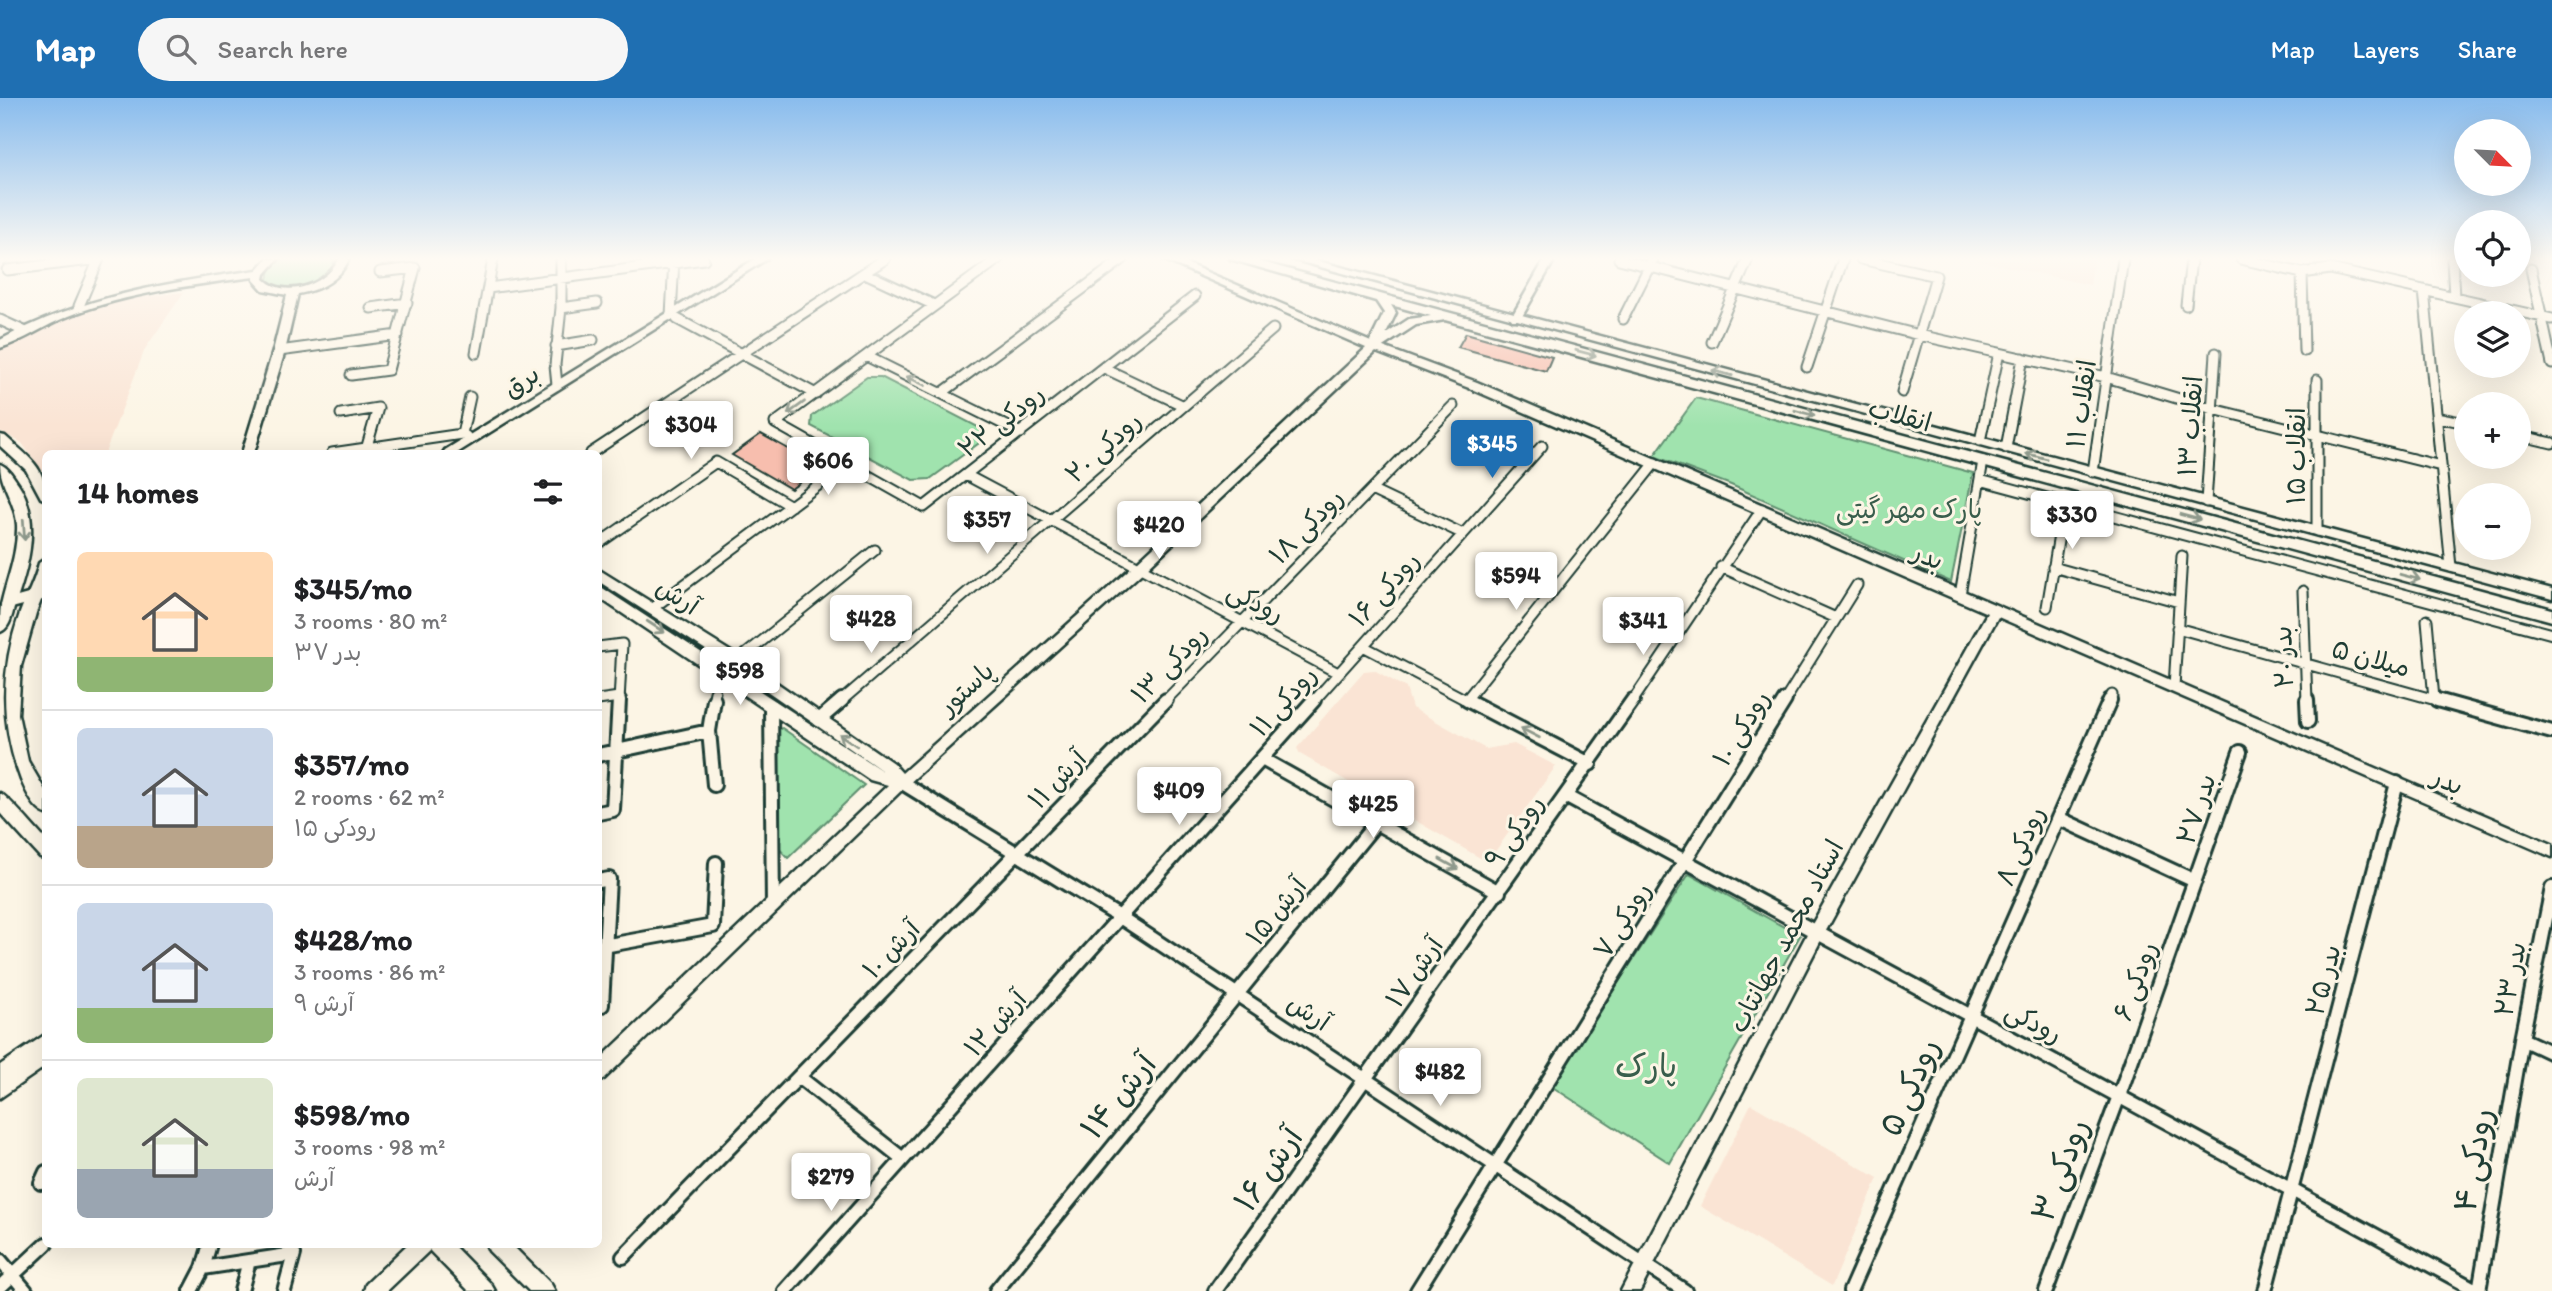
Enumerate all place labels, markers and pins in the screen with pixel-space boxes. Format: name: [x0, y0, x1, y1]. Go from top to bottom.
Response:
pin: $304: [650, 402, 732, 461]
pin: $345: [1451, 420, 1533, 480]
pin: $606: [787, 438, 869, 497]
pin: $330: [2031, 491, 2113, 551]
pin: $357: [946, 496, 1028, 556]
pin: $420: [1118, 502, 1200, 561]
pin: $594: [1475, 552, 1557, 612]
pin: $428: [830, 596, 912, 655]
pin: $341: [1602, 598, 1684, 657]
pin: $598: [699, 648, 781, 707]
pin: $409: [1138, 768, 1220, 827]
pin: $425: [1332, 780, 1414, 840]
pin: $482: [1399, 1048, 1481, 1108]
pin: $279: [790, 1154, 872, 1213]

